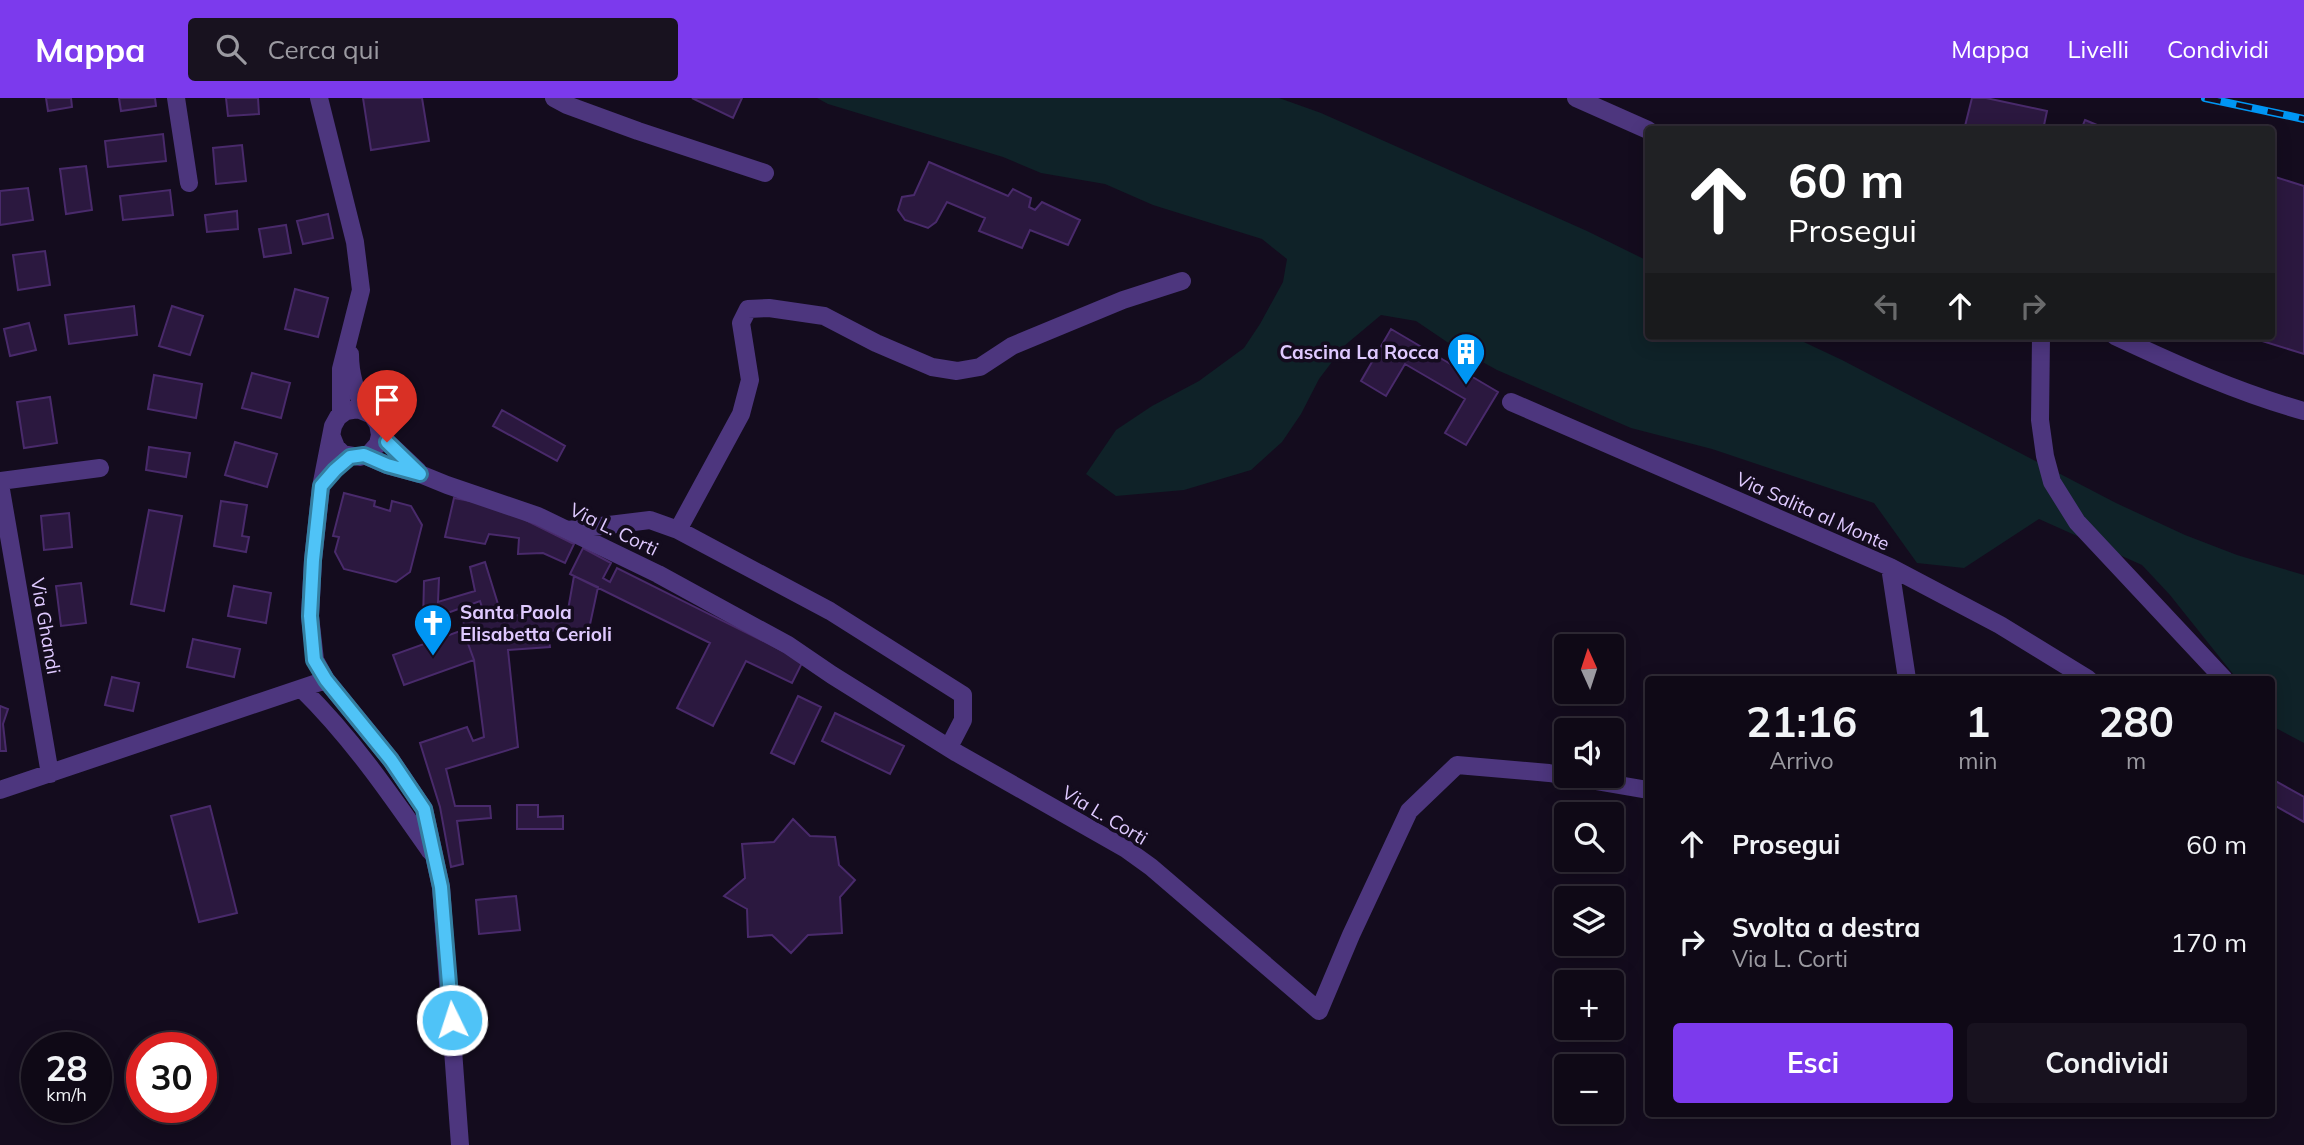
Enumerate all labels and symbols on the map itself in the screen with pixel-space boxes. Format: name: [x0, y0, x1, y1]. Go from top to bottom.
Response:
building icon: Cascina La Rocca: [1445, 331, 1487, 386]
place label: Cascina La Rocca: [1279, 340, 1439, 364]
pin: [357, 370, 417, 442]
street label: Via Salita al Monte: [1733, 466, 1893, 556]
street label: Via L. Corti: [566, 497, 662, 561]
street label: Via Ghandi: [26, 576, 66, 676]
place label: Santa Paola Elisabetta Cerioli: [460, 600, 612, 646]
church icon: Santa Paola Elisabetta Cerioli: [412, 602, 454, 657]
north arrow: [1554, 634, 1624, 704]
street label: Via L. Corti: [1058, 780, 1152, 850]
position arrow: [415, 983, 489, 1057]
speed limit sign: 30: [126, 1032, 217, 1123]

